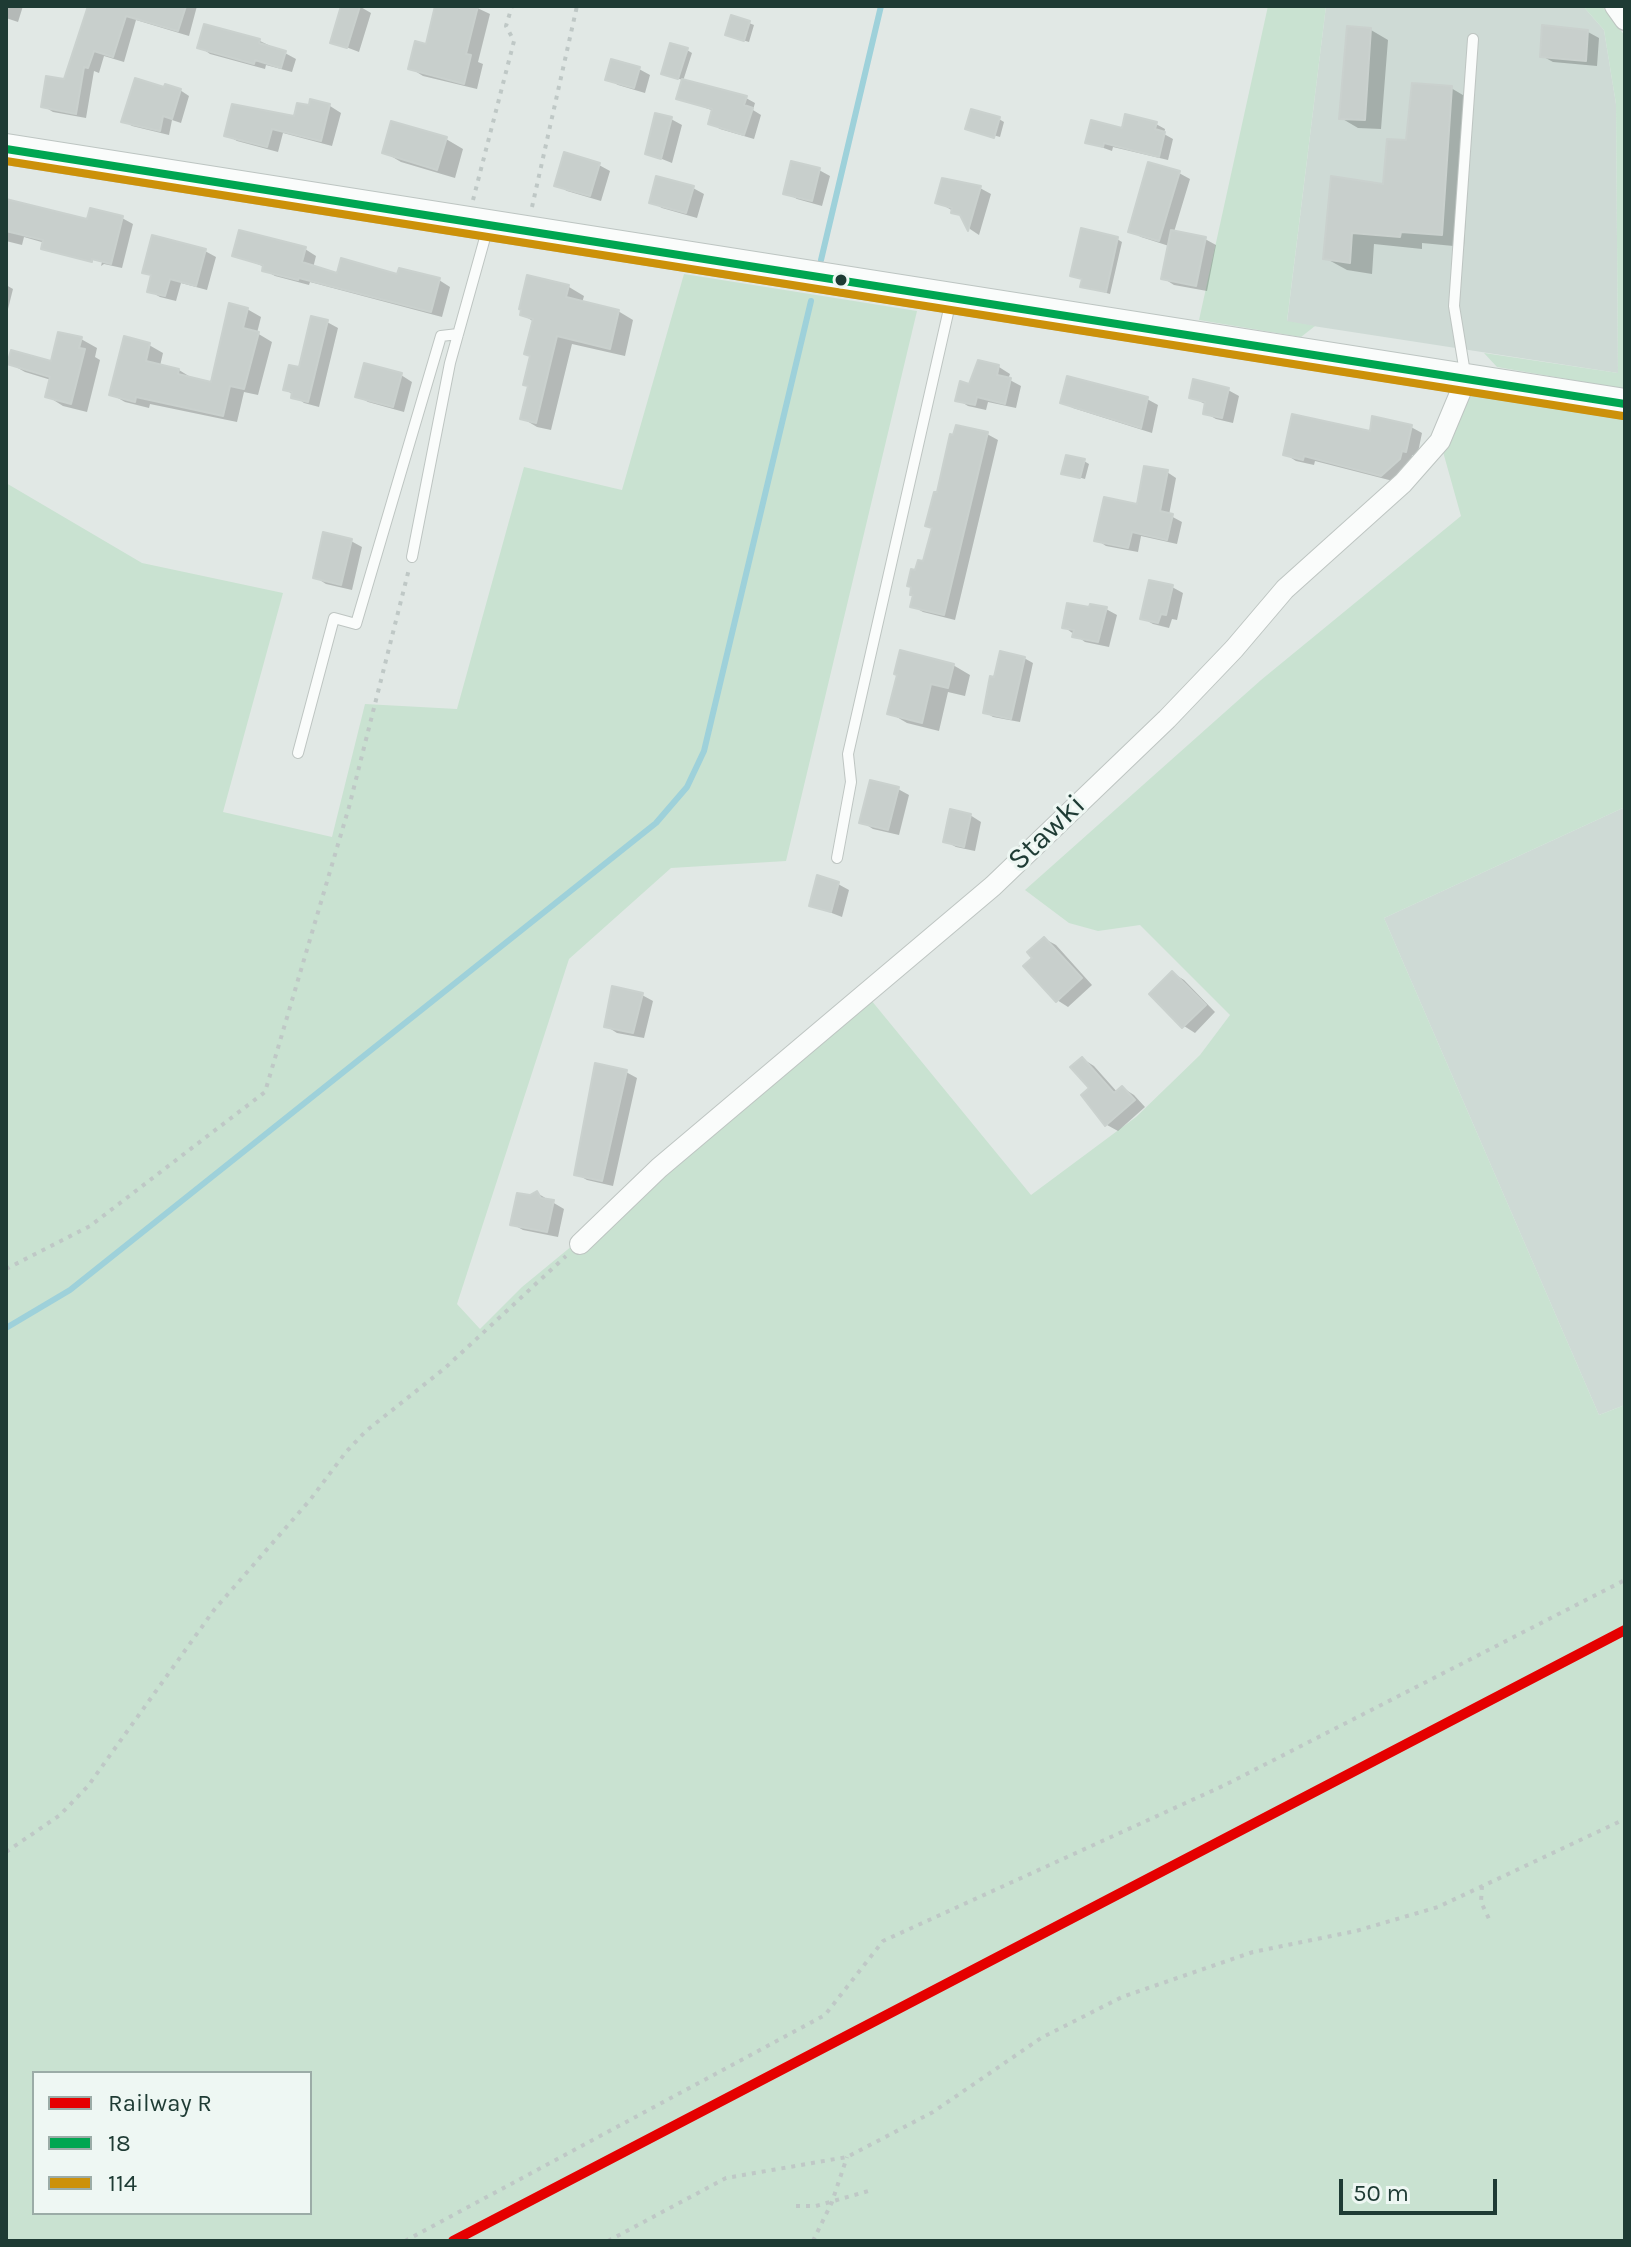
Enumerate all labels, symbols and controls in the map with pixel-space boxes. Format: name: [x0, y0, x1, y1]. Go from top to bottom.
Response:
unlabelled marker: [833, 272, 849, 288]
street label: Stawki: [1001, 788, 1093, 878]
legend: [32, 2071, 312, 2215]
text: Railway R: [108, 2089, 212, 2117]
text: 18: [108, 2129, 131, 2157]
scale bar: [1343, 2163, 1501, 2213]
text: 114: [108, 2169, 137, 2197]
text: 50 m: [1353, 2179, 1409, 2207]

